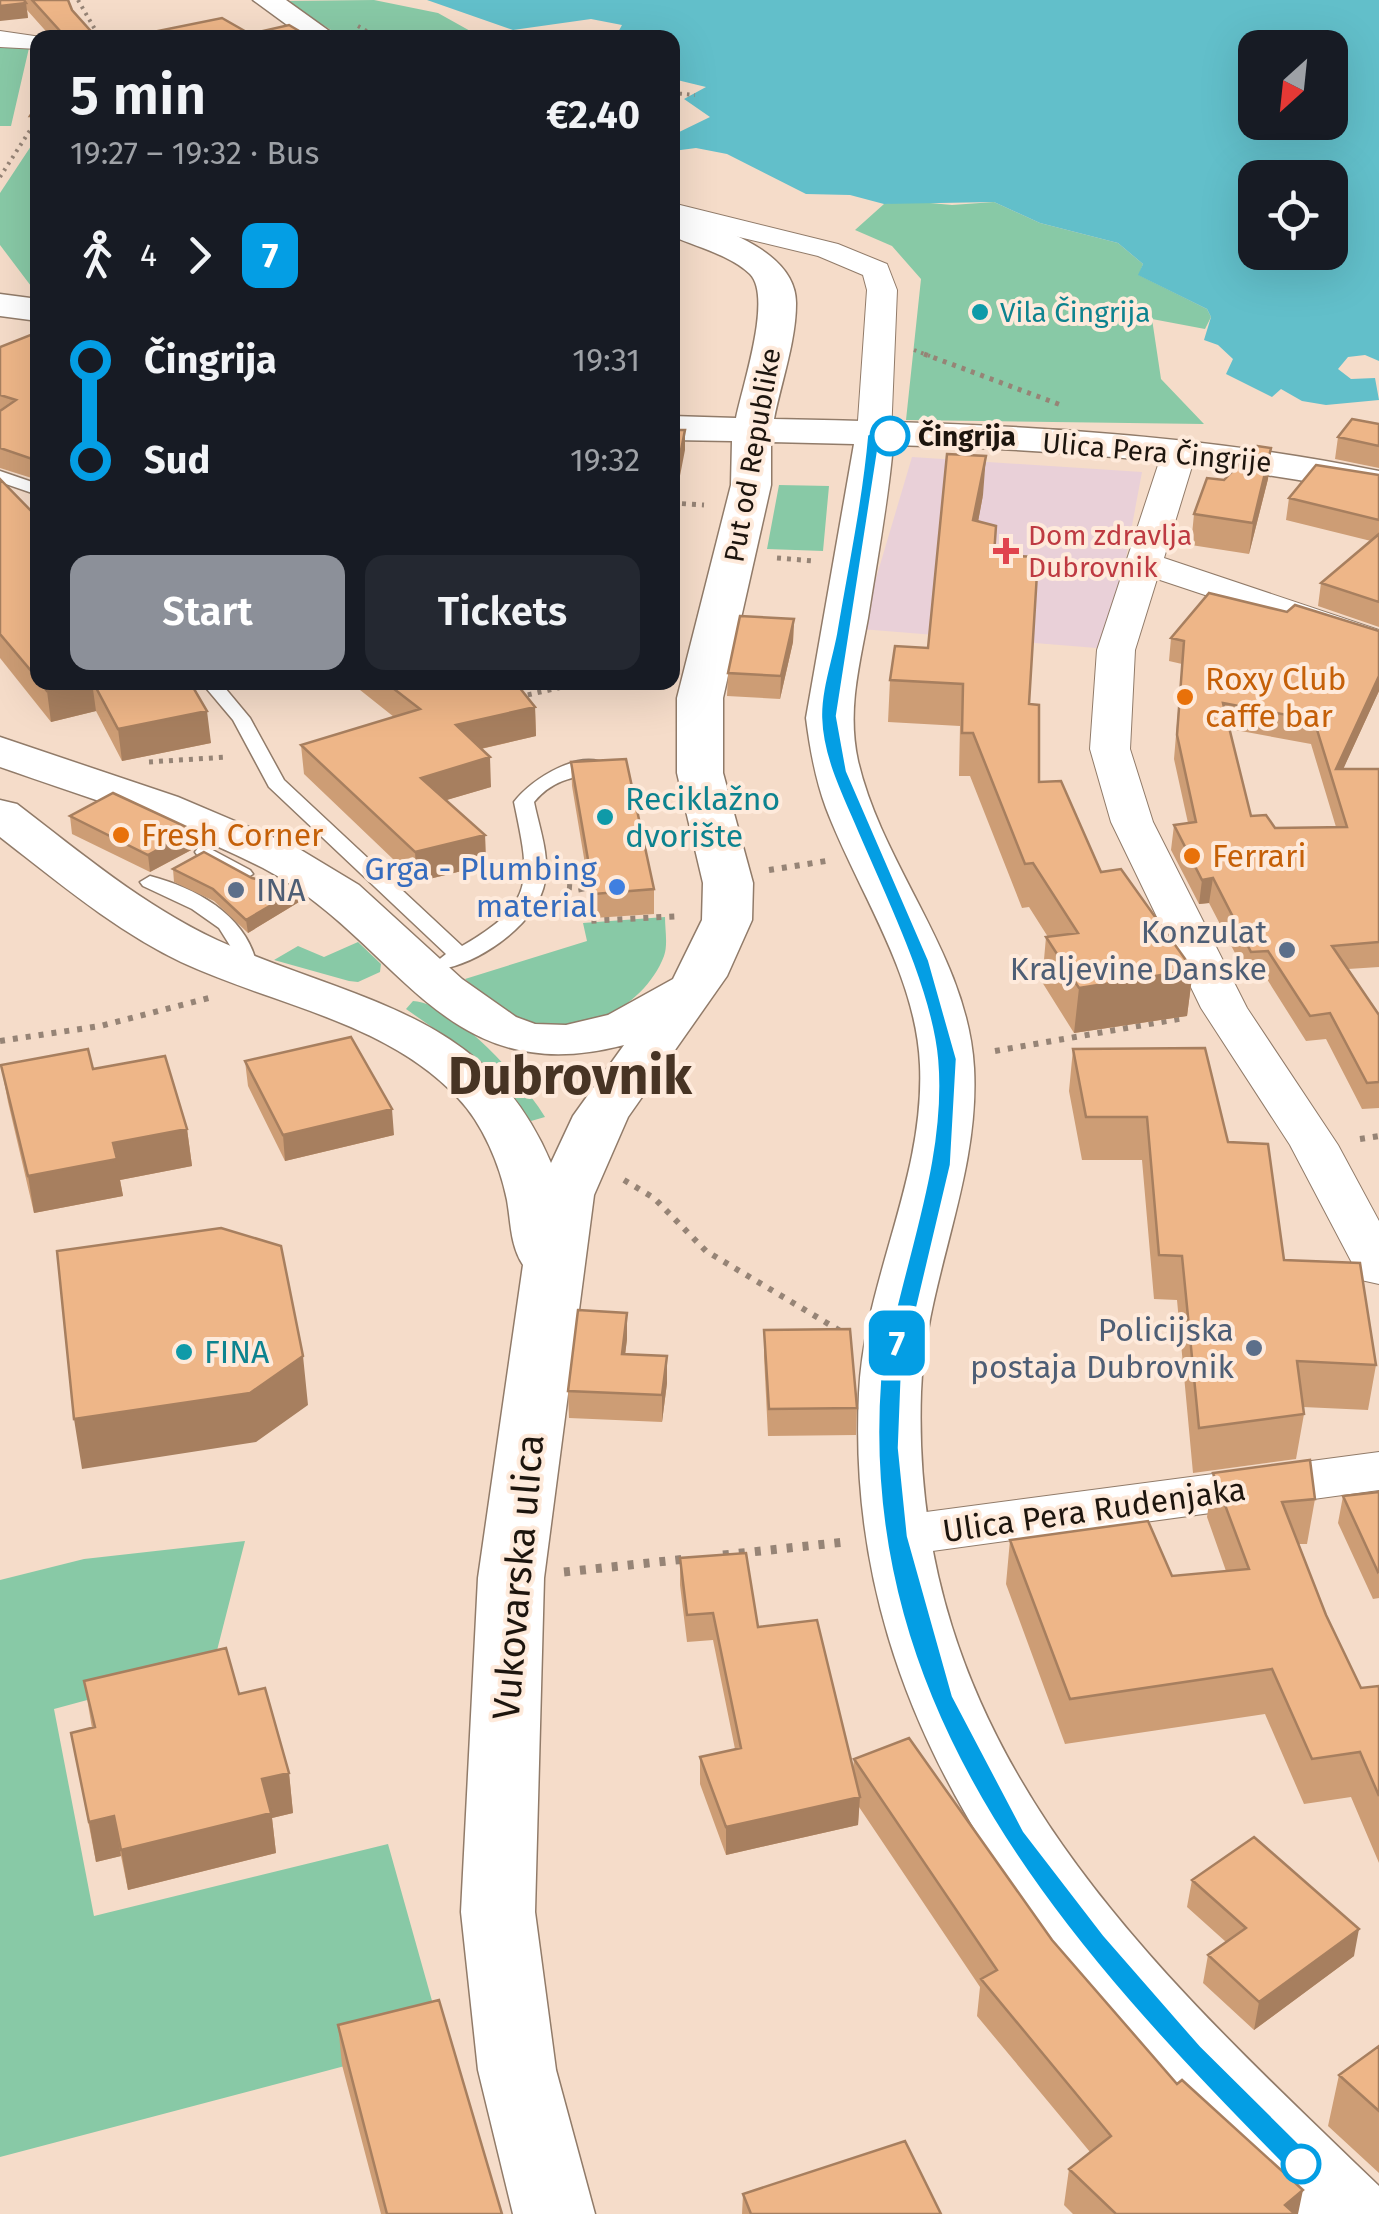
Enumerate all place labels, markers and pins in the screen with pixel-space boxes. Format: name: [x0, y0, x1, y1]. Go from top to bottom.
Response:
place label: Vila Čingrija: [1000, 296, 1151, 329]
marker: Vila Čingrija: [969, 301, 991, 323]
marker: Čingrija: [871, 417, 909, 455]
place label: Čingrija: [918, 419, 1016, 453]
place label: Dom zdravlja Dubrovnik: [1028, 519, 1192, 584]
marker: Dom zdravlja Dubrovnik: [993, 538, 1019, 564]
place label: Roxy Club caffe bar: [1205, 660, 1347, 735]
marker: Roxy Club caffe bar: [1174, 686, 1196, 708]
place label: Reciklažno dvorište: [625, 780, 780, 855]
marker: Reciklažno dvorište: [594, 806, 616, 828]
place label: Fresh Corner: [141, 816, 324, 854]
marker: Fresh Corner: [110, 824, 132, 846]
place label: Ferrari: [1212, 837, 1306, 875]
marker: Ferrari: [1181, 845, 1203, 867]
place label: Grga - Plumbing material: [365, 850, 597, 925]
place label: INA: [256, 871, 306, 909]
marker: Grga - Plumbing material: [606, 876, 628, 898]
marker: INA: [225, 879, 247, 901]
place label: Konzulat Kraljevine Danske: [1010, 913, 1267, 988]
marker: Konzulat Kraljevine Danske: [1276, 939, 1298, 961]
place label: Policijska postaja Dubrovnik: [970, 1311, 1235, 1386]
place label: FINA: [204, 1333, 270, 1371]
marker: Policijska postaja Dubrovnik: [1243, 1337, 1265, 1359]
marker: FINA: [173, 1341, 195, 1363]
unlabelled marker: [1282, 2145, 1320, 2183]

